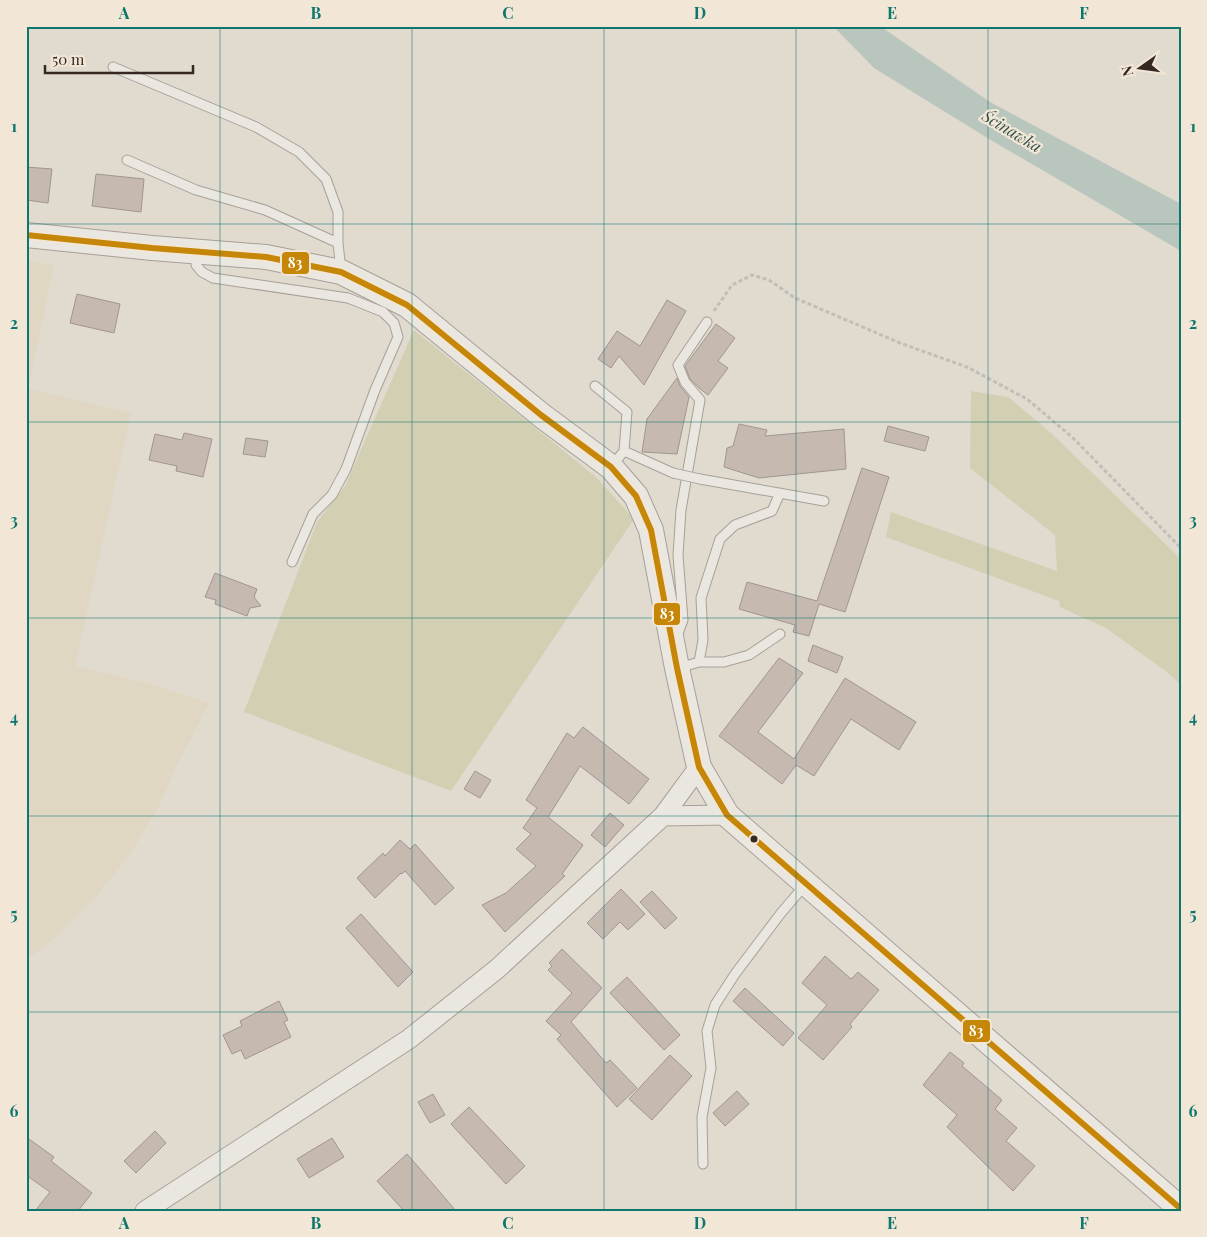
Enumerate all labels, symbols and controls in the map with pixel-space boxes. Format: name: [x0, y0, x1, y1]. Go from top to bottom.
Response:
text: A: [118, 2, 130, 23]
text: B: [311, 2, 322, 23]
text: C: [502, 2, 514, 23]
text: D: [694, 2, 706, 23]
text: E: [887, 2, 897, 23]
text: F: [1079, 2, 1089, 23]
scale bar: [45, 42, 192, 74]
north arrow: [1114, 42, 1164, 92]
text: 50 m: [52, 49, 85, 69]
text: N: [1116, 64, 1137, 78]
water label: Ścinawka: [978, 104, 1046, 157]
text: 1: [11, 115, 17, 136]
text: 1: [1190, 115, 1196, 136]
line badge: 83: [281, 251, 310, 275]
text: 83: [288, 253, 302, 272]
text: 2: [10, 312, 18, 333]
text: 2: [1189, 312, 1197, 333]
text: 3: [10, 509, 18, 530]
text: 3: [1189, 509, 1197, 530]
line badge: 83: [653, 602, 681, 626]
text: 83: [660, 604, 674, 623]
text: 4: [10, 706, 18, 727]
text: 4: [1189, 706, 1197, 727]
unlabelled marker: [749, 834, 759, 844]
text: 5: [10, 903, 18, 924]
text: 5: [1189, 903, 1197, 924]
line badge: 83: [962, 1019, 991, 1043]
text: 83: [969, 1021, 983, 1040]
text: 6: [10, 1100, 19, 1121]
text: 6: [1189, 1100, 1198, 1121]
text: A: [118, 1212, 130, 1233]
text: B: [311, 1212, 322, 1233]
text: C: [502, 1212, 514, 1233]
text: D: [694, 1212, 706, 1233]
text: E: [887, 1212, 897, 1233]
text: F: [1079, 1212, 1089, 1233]

